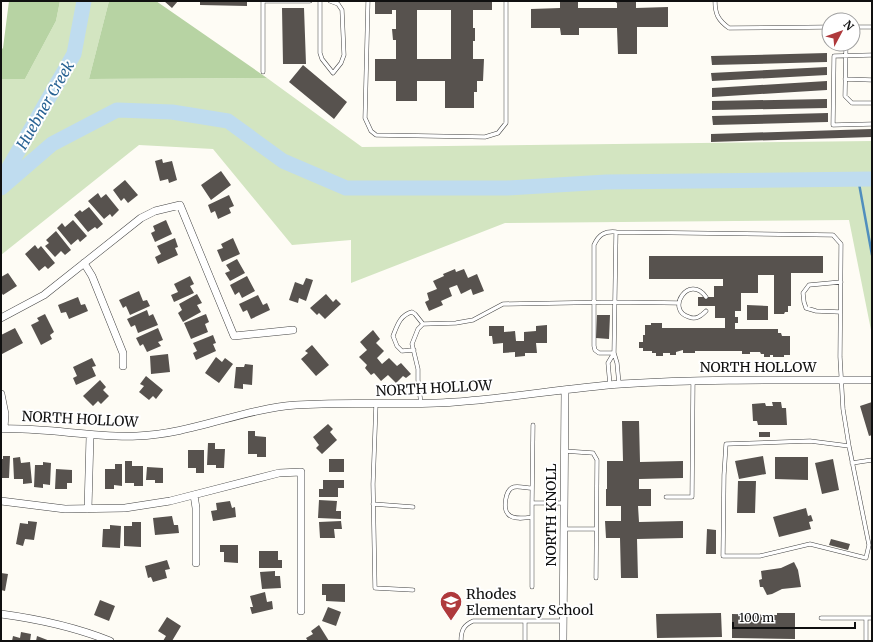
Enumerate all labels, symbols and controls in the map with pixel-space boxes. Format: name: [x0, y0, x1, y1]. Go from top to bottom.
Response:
north arrow: [821, 12, 861, 52]
text: N: [840, 18, 857, 34]
water label: Huebner Creek: [11, 57, 78, 154]
street label: NORTH HOLLOW: [700, 358, 817, 376]
street label: NORTH HOLLOW: [375, 376, 494, 400]
street label: NORTH HOLLOW: [21, 407, 140, 431]
street label: NORTH KNOLL: [542, 463, 560, 566]
place label: Rhodes Elementary School: [466, 585, 594, 619]
school or university icon: Rhodes Elementary School: [438, 589, 464, 622]
scale bar: [733, 604, 855, 630]
text: 100 m: [739, 610, 774, 625]

